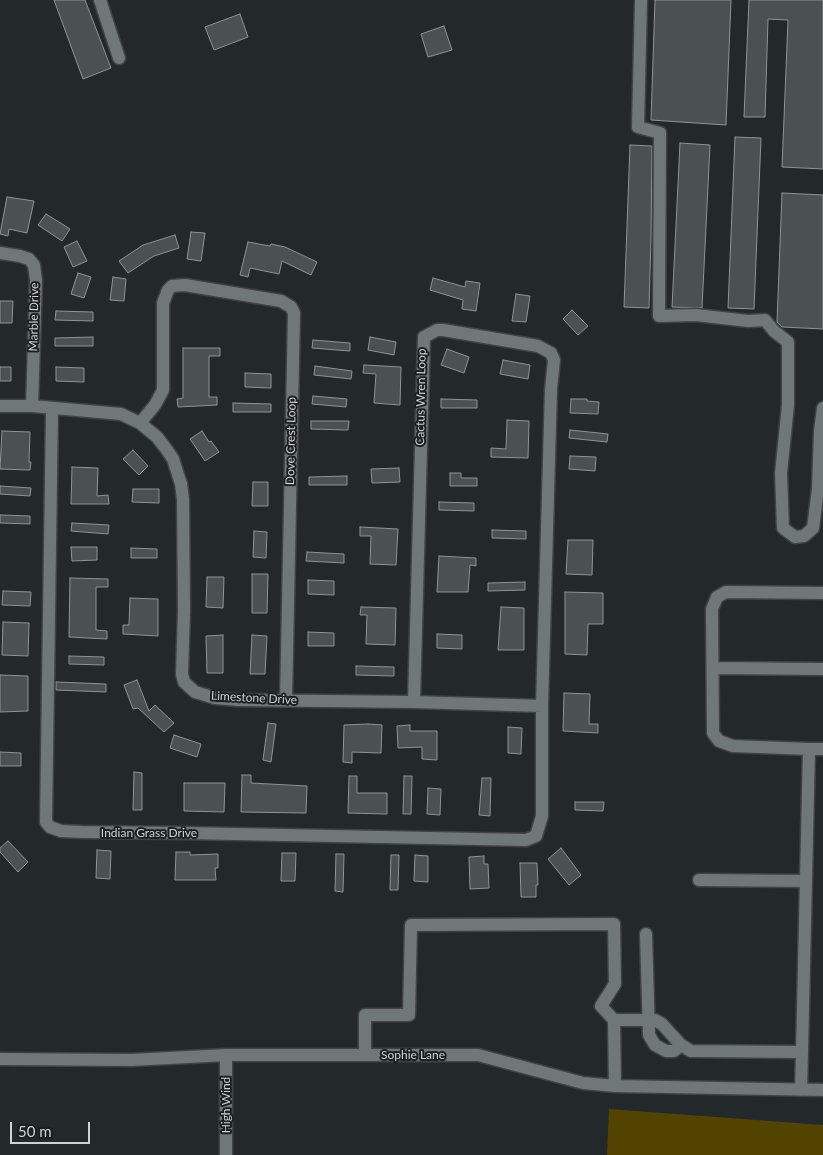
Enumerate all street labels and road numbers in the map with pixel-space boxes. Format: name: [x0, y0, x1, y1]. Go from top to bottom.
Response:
street label: Marble Drive: [26, 282, 42, 352]
street label: Cactus Wren Loop: [413, 348, 429, 446]
street label: Dove Crest Loop: [283, 397, 299, 485]
street label: Limestone Drive: [211, 689, 297, 707]
street label: Indian Grass Drive: [101, 826, 197, 840]
street label: Sophie Lane: [381, 1048, 445, 1062]
street label: High Wind: [219, 1077, 233, 1133]

